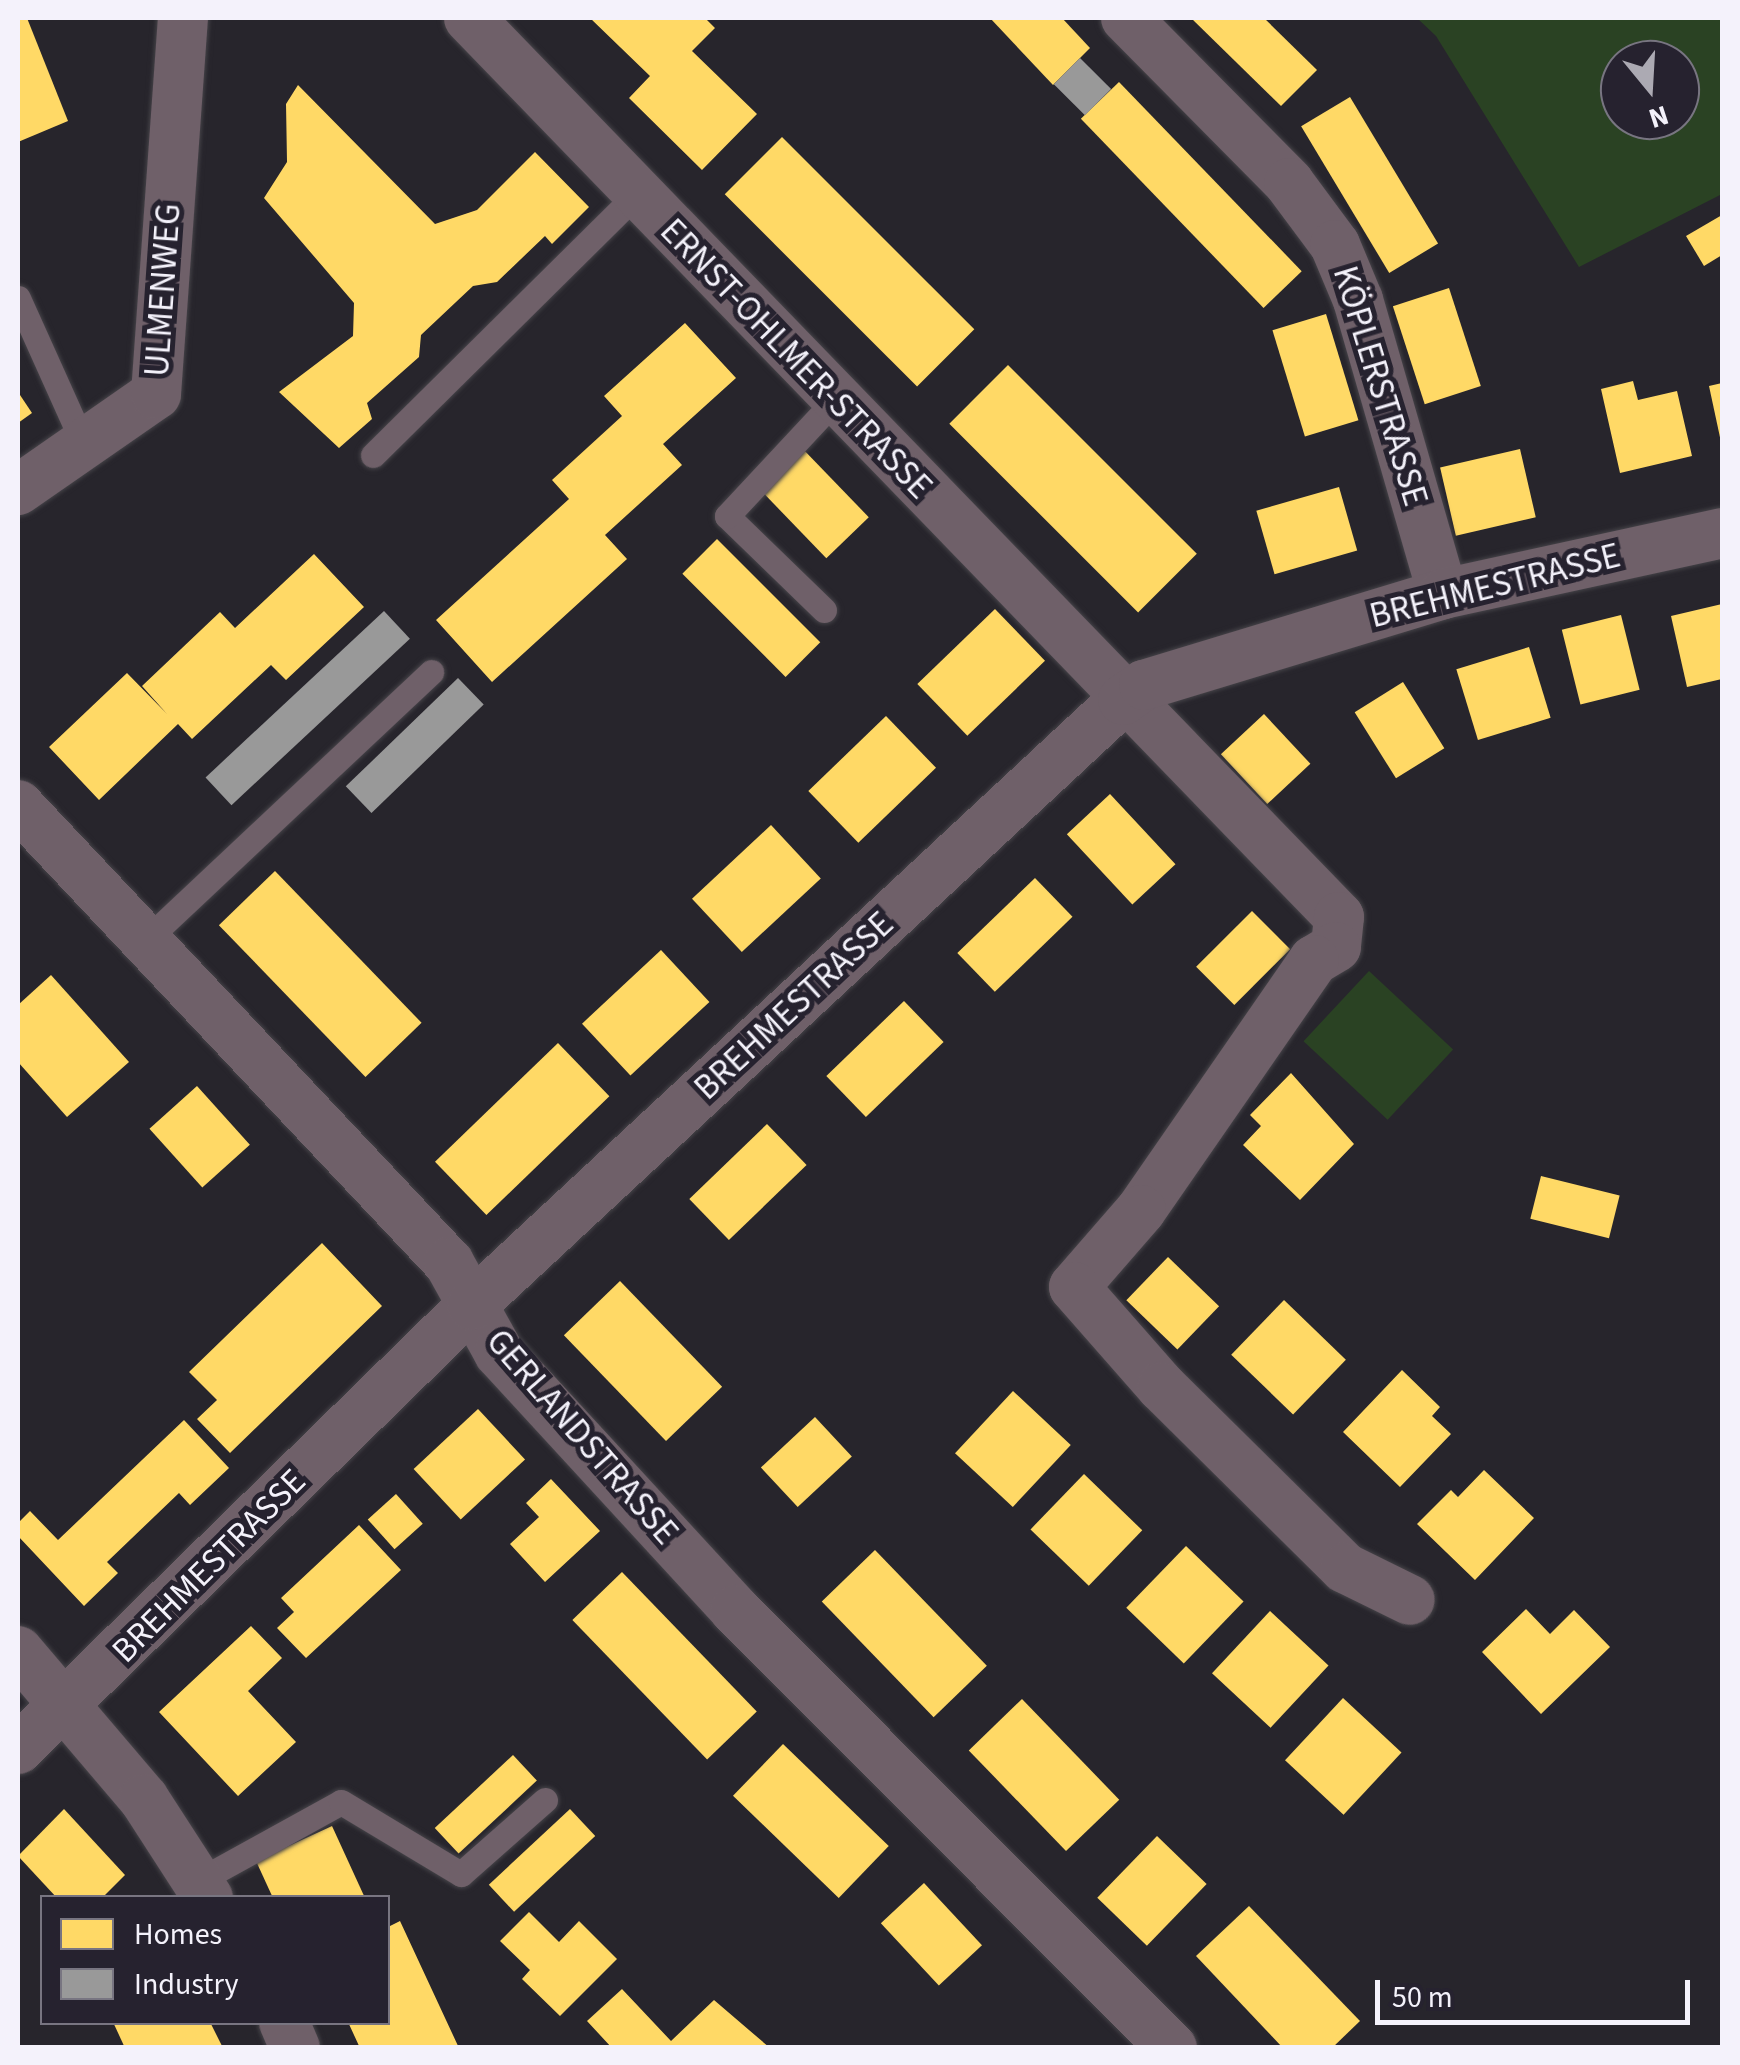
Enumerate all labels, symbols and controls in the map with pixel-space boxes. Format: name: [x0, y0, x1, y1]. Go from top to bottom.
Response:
north arrow: [1600, 40, 1700, 140]
text: N: [1644, 95, 1674, 139]
street label: ULMENWEG: [136, 202, 190, 378]
street label: ERNST-OHLMER-STRASSE: [651, 210, 941, 508]
street label: KÖPLERSTRASSE: [1324, 261, 1436, 511]
street label: BREHMESTRASSE: [1365, 535, 1625, 637]
street label: BREHMESTRASSE: [686, 903, 902, 1109]
street label: GERLANDSTRASSE: [477, 1321, 687, 1553]
street label: BREHMESTRASSE: [103, 1460, 315, 1672]
legend: [40, 1895, 390, 2025]
text: Homes: [134, 1913, 222, 1956]
scale bar: [1380, 1960, 1695, 2022]
text: Industry: [134, 1963, 239, 2006]
text: 50 m: [1392, 1976, 1453, 2019]

